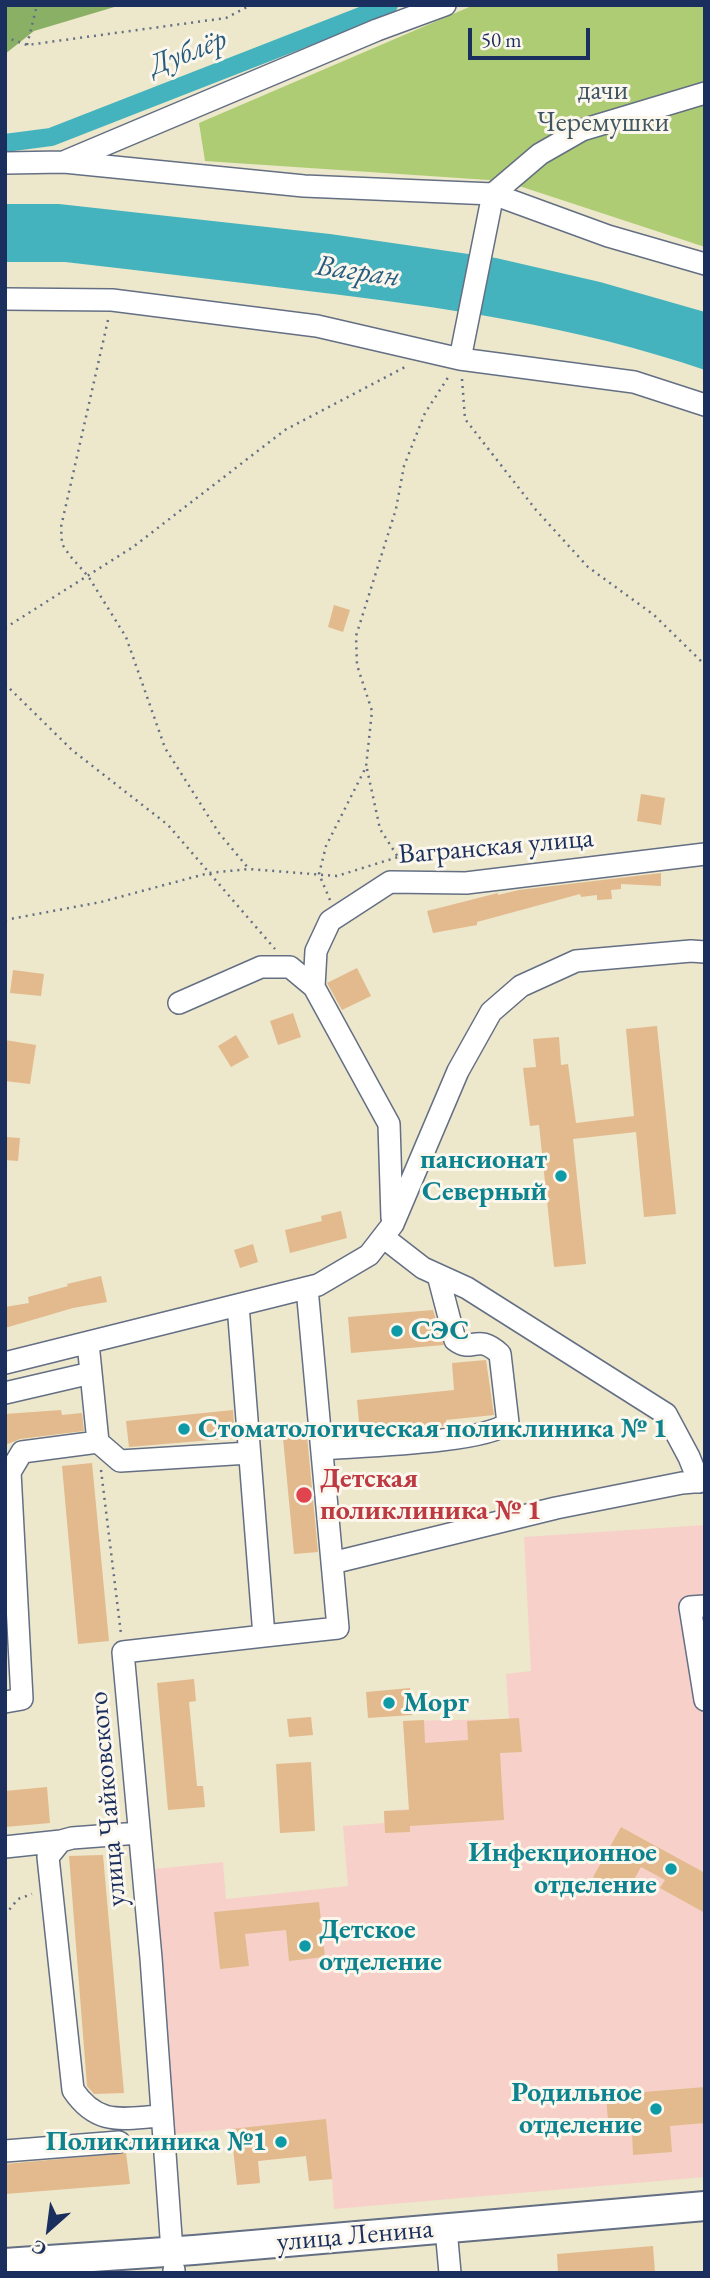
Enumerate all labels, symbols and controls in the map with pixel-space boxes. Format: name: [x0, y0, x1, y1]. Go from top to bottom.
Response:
scale bar: [472, 14, 594, 58]
water label: Дублёр: [144, 22, 232, 84]
text: 50 m: [481, 26, 522, 53]
park label: дачи Черемушки: [537, 74, 669, 140]
water label: Вагран: [314, 248, 402, 296]
street label: Вагранская улица: [397, 822, 595, 872]
place label: пансионат Северный: [420, 1143, 547, 1209]
marker: пансионат Северный: [553, 1168, 569, 1184]
place label: СЭС: [411, 1314, 469, 1348]
marker: СЭС: [389, 1323, 405, 1339]
place label: Стоматологическая поликлиника № 1: [198, 1412, 668, 1446]
marker: Стоматологическая поликлиника № 1: [176, 1421, 192, 1437]
place label: Детская поликлиника № 1: [320, 1462, 542, 1528]
marker: Детская поликлиника № 1: [294, 1485, 314, 1505]
place label: Морг: [403, 1686, 469, 1720]
street label: улица Чайковского: [82, 1690, 134, 1908]
marker: Морг: [381, 1695, 397, 1711]
place label: Инфекционное отделение: [469, 1836, 657, 1902]
marker: Инфекционное отделение: [663, 1861, 679, 1877]
place label: Детское отделение: [319, 1913, 442, 1979]
marker: Детское отделение: [297, 1938, 313, 1954]
place label: Родильное отделение: [511, 2076, 642, 2142]
marker: Родильное отделение: [648, 2101, 664, 2117]
place label: Поликлиника №1: [46, 2125, 267, 2159]
marker: Поликлиника №1: [273, 2134, 289, 2150]
north arrow: [14, 2194, 84, 2264]
street label: улица Ленина: [275, 2212, 435, 2260]
text: С: [27, 2234, 51, 2262]

